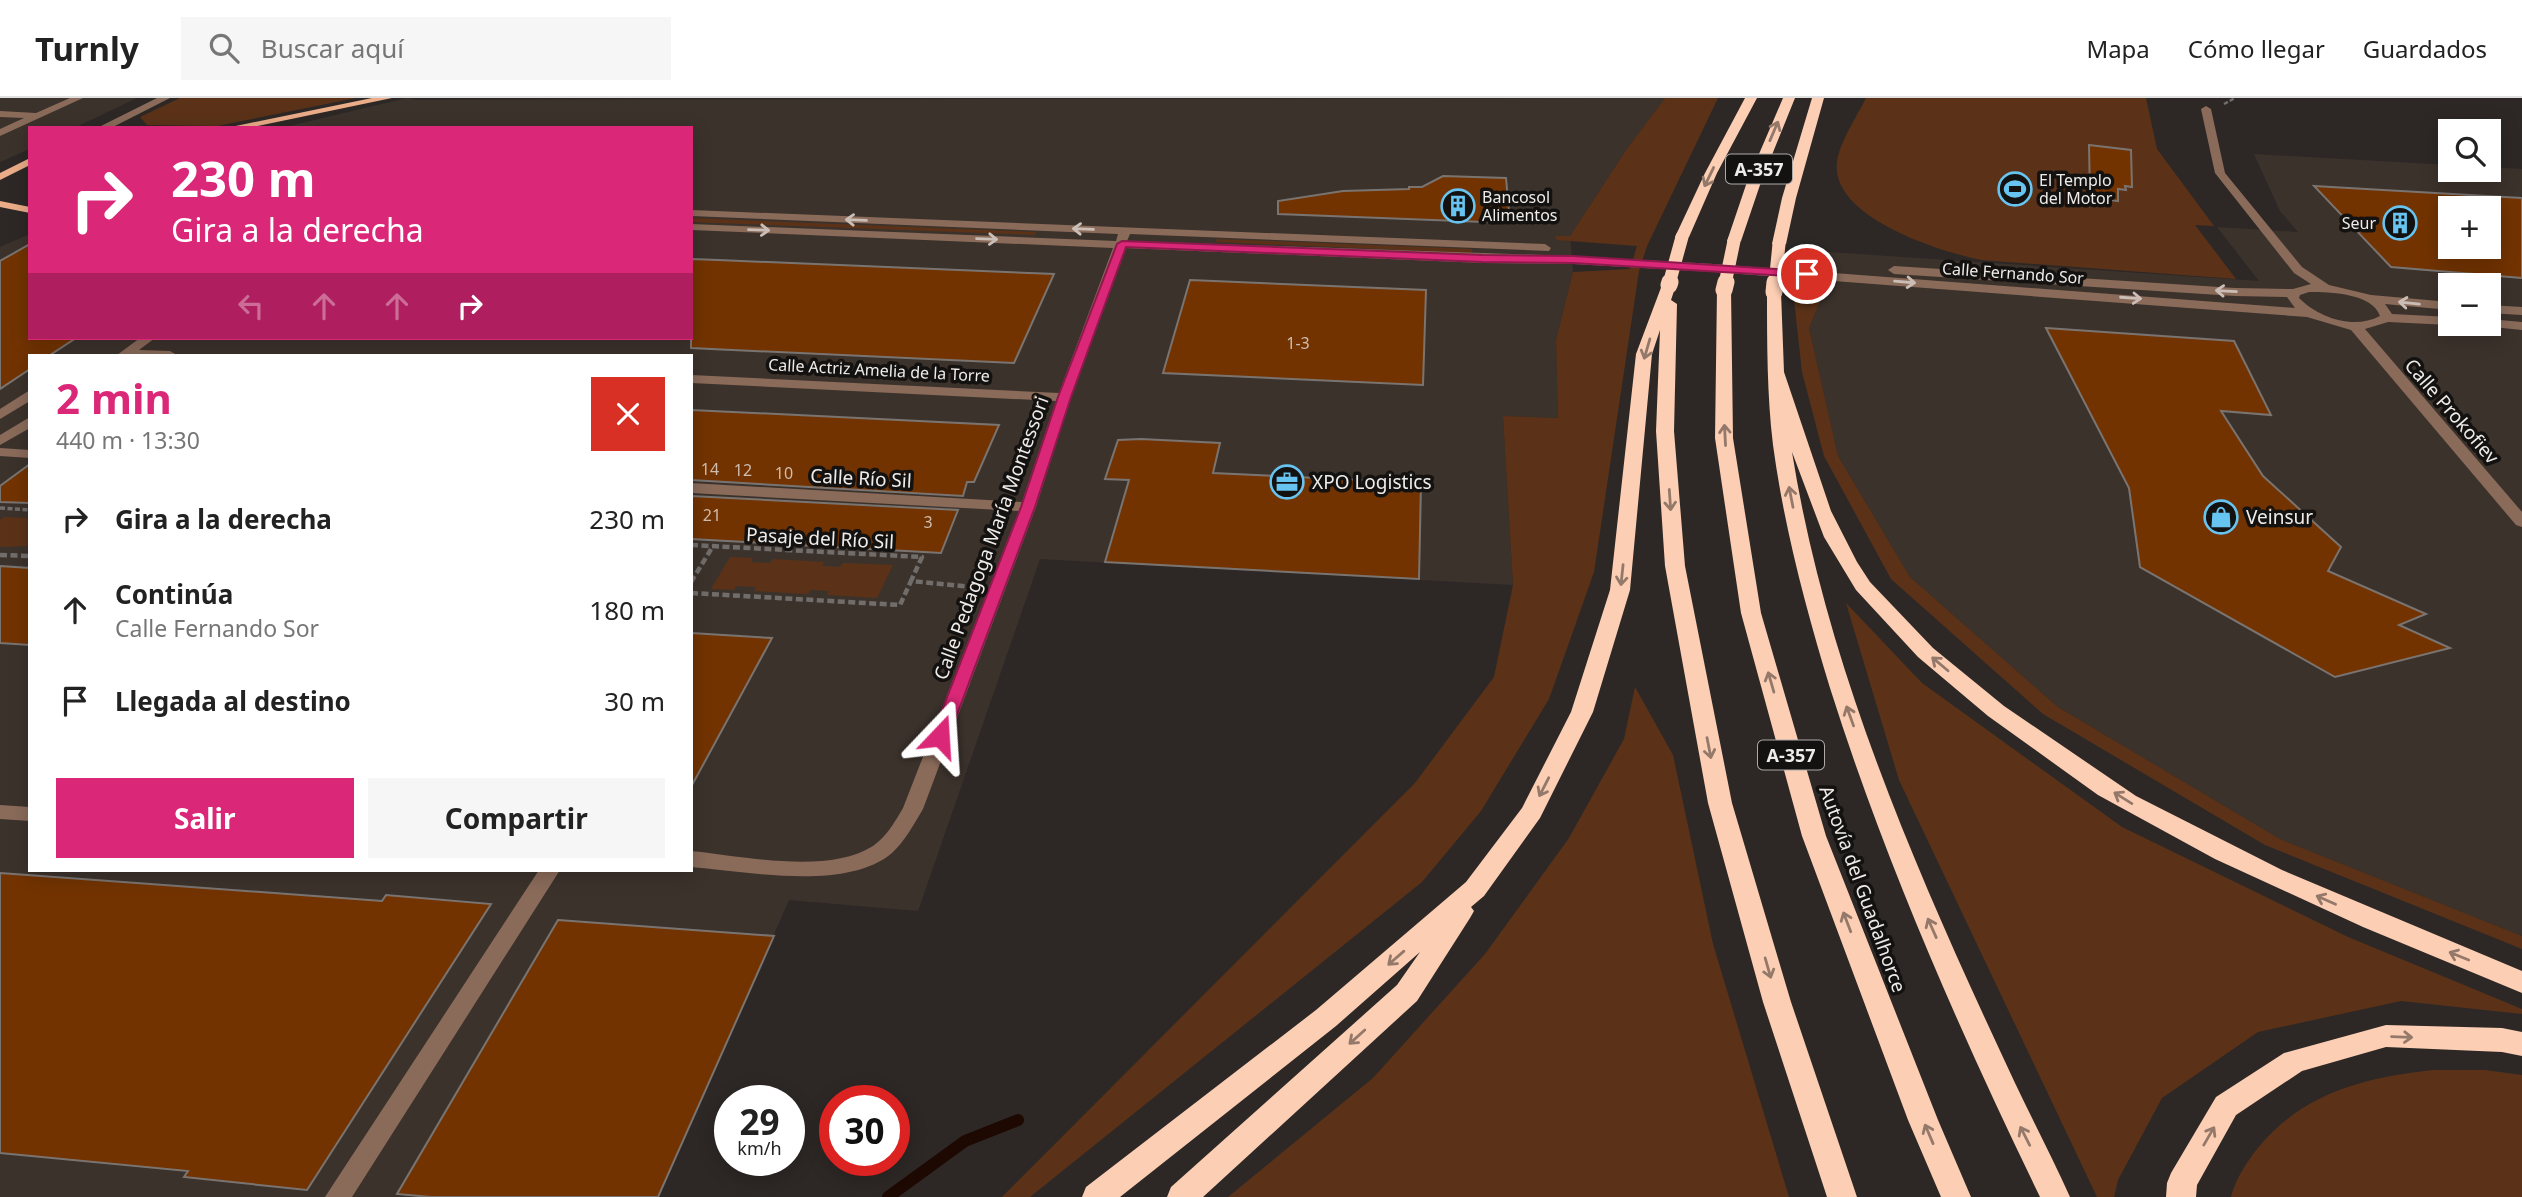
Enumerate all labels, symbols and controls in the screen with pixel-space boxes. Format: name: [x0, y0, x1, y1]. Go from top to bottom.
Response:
search box: [181, 17, 671, 80]
text: Turnly: [35, 26, 139, 71]
icon: search: [205, 29, 243, 67]
text: Buscar aquí: [261, 30, 404, 66]
text: Mapa: [2086, 32, 2150, 65]
text: Cómo llegar: [2188, 32, 2325, 65]
text: Guardados: [2363, 32, 2487, 65]
map controls: [2438, 119, 2501, 336]
button: search: [2438, 119, 2501, 182]
one-way arrow: [1768, 121, 1781, 143]
text: 230 m: [171, 145, 316, 211]
icon: right: [56, 154, 147, 245]
road number: A-357: [1726, 154, 1792, 184]
one-way arrow: [1702, 166, 1715, 187]
place label: El Templo del Motor: [2039, 169, 2113, 209]
sports icon: El Templo del Motor: [1996, 170, 2034, 208]
place label: Bancosol Alimentos: [1482, 186, 1557, 226]
building icon: Bancosol Alimentos: [1439, 187, 1477, 225]
button: +: [2438, 196, 2501, 259]
building icon: Seur: [2381, 204, 2419, 242]
text: Gira a la derecha: [171, 208, 424, 251]
place label: Seur: [2342, 212, 2376, 234]
one-way arrow: [845, 213, 868, 226]
one-way arrow: [1072, 222, 1095, 235]
one-way arrow: [748, 223, 771, 236]
one-way arrow: [975, 232, 998, 245]
pin: [1777, 244, 1837, 304]
icon: arrive: [1788, 255, 1826, 293]
street label: Calle Fernando Sor: [1941, 257, 2085, 289]
button: −: [2438, 273, 2501, 336]
one-way arrow: [1893, 276, 1915, 289]
one-way arrow: [2215, 284, 2238, 297]
icon: left: [232, 287, 270, 325]
icon: ahead: [305, 287, 343, 325]
icon: ahead: [378, 287, 416, 325]
icon: right: [451, 287, 489, 325]
one-way arrow: [2120, 292, 2143, 305]
one-way arrow: [2398, 296, 2421, 309]
house number: 1-3: [1286, 332, 1310, 354]
one-way arrow: [1640, 337, 1653, 360]
street label: Calle Actriz Amelia de la Torre: [768, 353, 990, 387]
street label: Calle Prokofiev: [2399, 353, 2505, 469]
text: 2 min: [56, 369, 172, 426]
button: close: [591, 377, 665, 451]
street label: Calle Pedagoga María Montessori: [927, 393, 1055, 683]
text: 440 m · 13:30: [56, 424, 200, 456]
one-way arrow: [1718, 424, 1731, 447]
house number: 14: [701, 458, 719, 480]
house number: 12: [734, 459, 752, 481]
house number: 10: [775, 462, 793, 484]
street label: Calle Río Sil: [810, 462, 912, 494]
office icon: XPO Logistics: [1268, 463, 1306, 501]
place label: XPO Logistics: [1312, 469, 1432, 495]
one-way arrow: [1784, 486, 1798, 508]
one-way arrow: [1664, 488, 1677, 510]
shop icon: Veinsur: [2202, 498, 2240, 536]
icon: right: [56, 500, 94, 538]
text: Gira a la derecha: [115, 501, 332, 537]
text: 230 m: [589, 501, 665, 537]
house number: 21: [703, 504, 721, 526]
place label: Veinsur: [2246, 504, 2313, 530]
house number: 3: [923, 511, 933, 533]
street label: Pasaje del Río Sil: [745, 521, 895, 555]
one-way arrow: [1615, 563, 1628, 586]
text: Continúa: [115, 576, 233, 612]
icon: ahead: [56, 591, 94, 629]
text: 180 m: [589, 592, 665, 628]
text: Calle Fernando Sor: [115, 612, 319, 644]
one-way arrow: [1931, 656, 1949, 672]
one-way arrow: [1764, 671, 1777, 694]
icon: arrive: [56, 682, 94, 720]
text: Llegada al destino: [115, 683, 351, 719]
text: 30 m: [604, 683, 665, 719]
position arrow: [903, 699, 977, 773]
one-way arrow: [1843, 705, 1856, 727]
one-way arrow: [1703, 736, 1717, 759]
road number: A-357: [1758, 740, 1824, 770]
one-way arrow: [1537, 776, 1550, 797]
button: Salir: [56, 778, 354, 858]
button: Compartir: [368, 778, 665, 858]
street label: Autovía del Guadalhorce: [1813, 782, 1913, 996]
one-way arrow: [2114, 791, 2133, 806]
one-way arrow: [2316, 893, 2337, 906]
one-way arrow: [1840, 912, 1853, 934]
one-way arrow: [1925, 918, 1938, 939]
one-way arrow: [2448, 949, 2470, 962]
one-way arrow: [1388, 950, 1406, 966]
one-way arrow: [1762, 957, 1775, 979]
one-way arrow: [1348, 1029, 1366, 1045]
one-way arrow: [2391, 1030, 2414, 1043]
speed limit sign: 30: [819, 1085, 910, 1176]
text: 29: [739, 1098, 780, 1145]
one-way arrow: [1922, 1124, 1935, 1146]
one-way arrow: [2017, 1126, 2031, 1147]
one-way arrow: [2203, 1126, 2216, 1147]
text: km/h: [737, 1136, 782, 1160]

